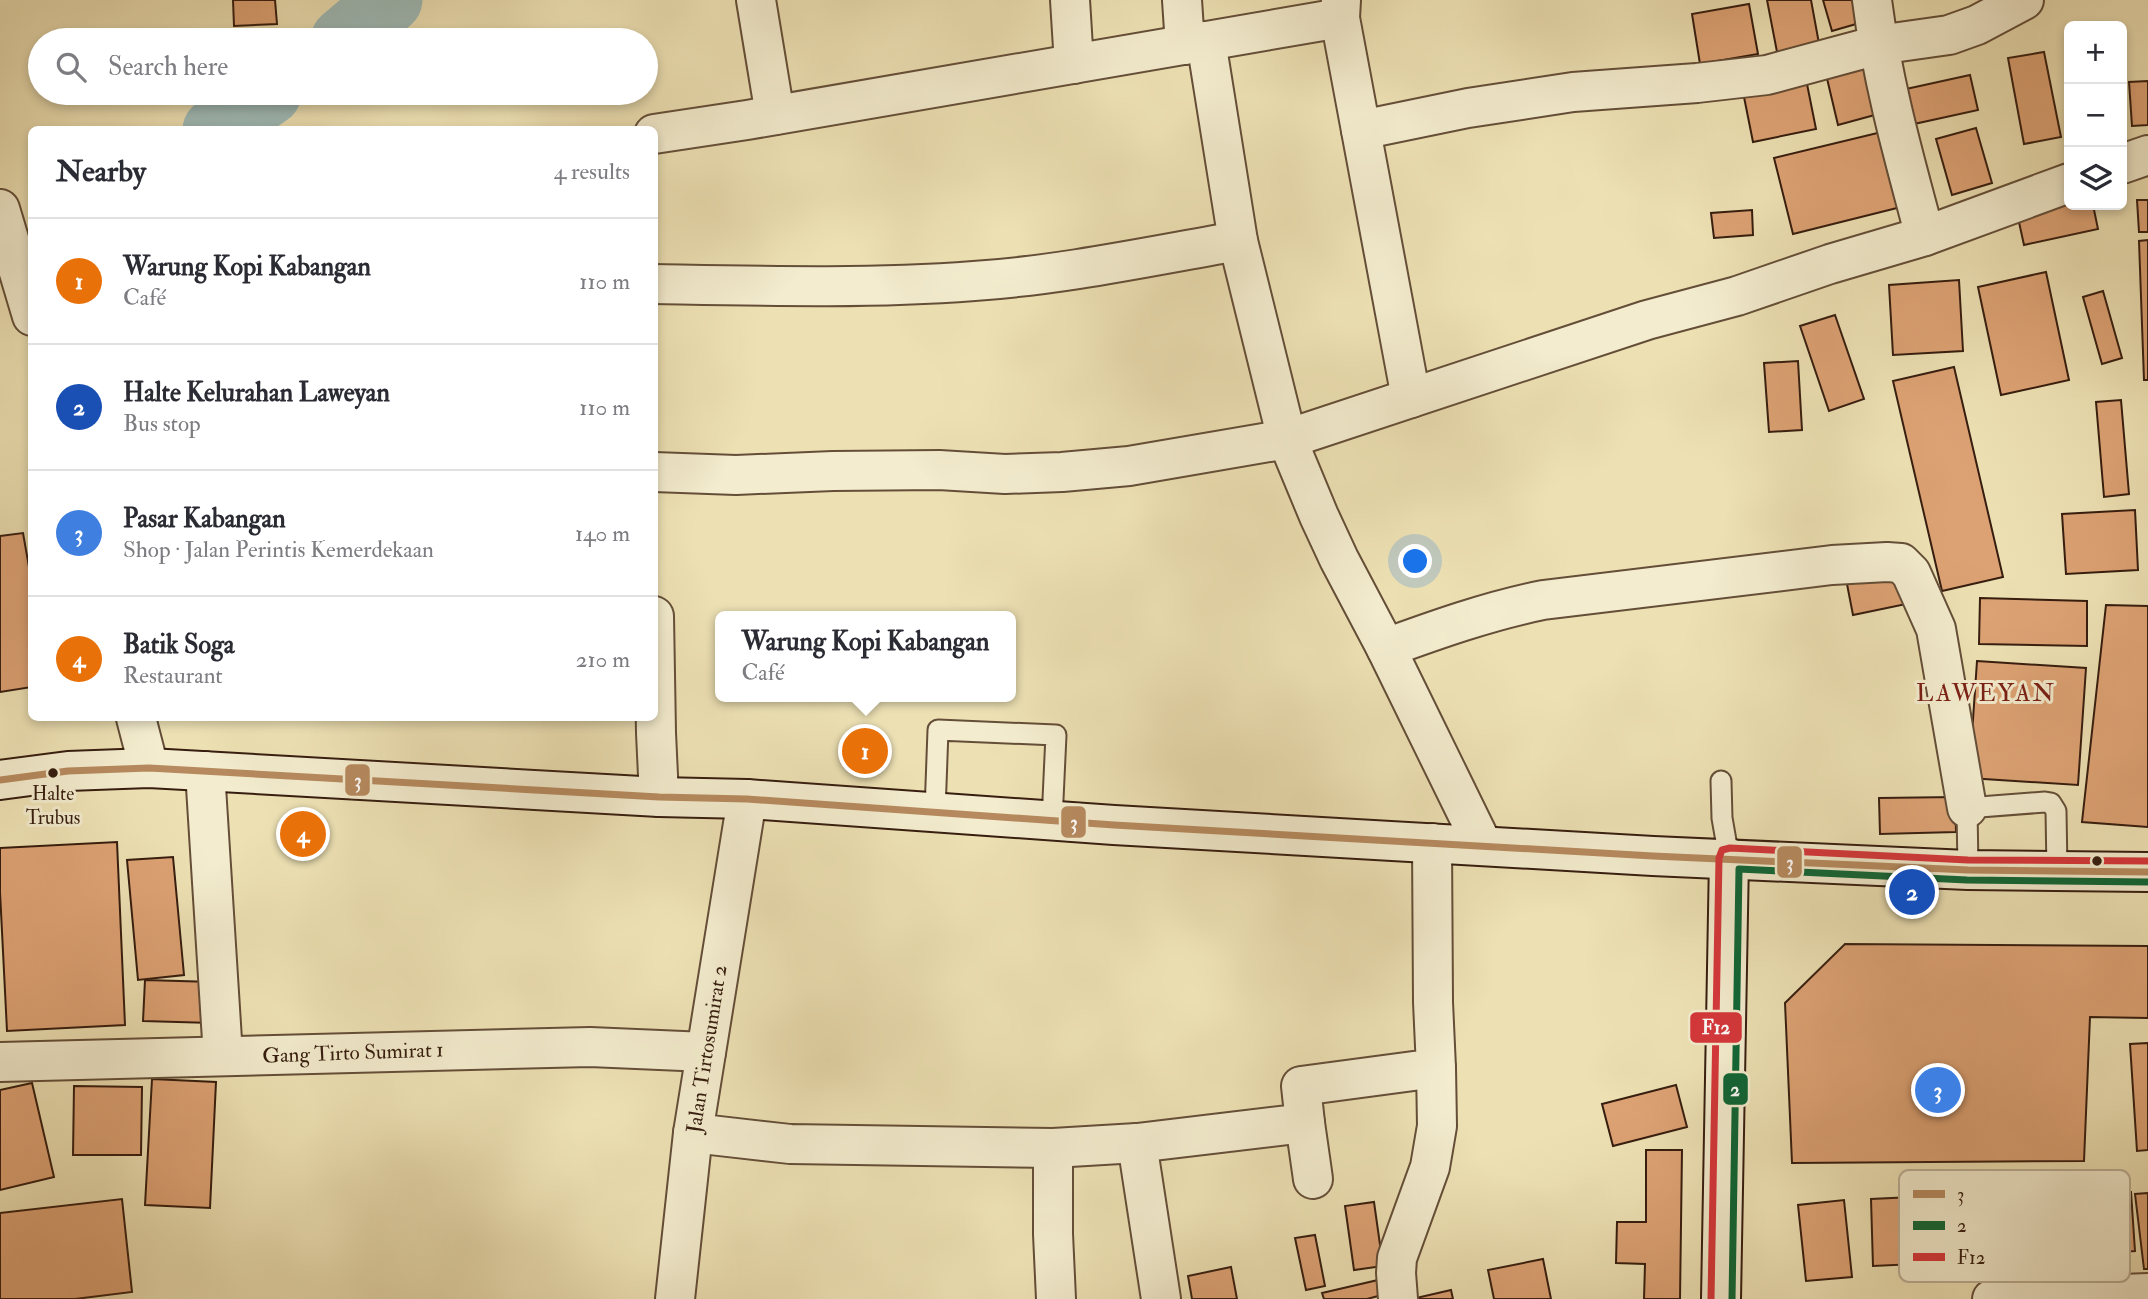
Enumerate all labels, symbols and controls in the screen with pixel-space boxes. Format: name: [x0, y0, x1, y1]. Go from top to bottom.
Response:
map controls: [2064, 21, 2127, 210]
button: +: [2064, 21, 2127, 84]
search box: [28, 28, 658, 105]
icon: search: [52, 48, 90, 86]
text: Search here: [108, 51, 228, 83]
button: −: [2064, 84, 2127, 147]
button: layers: [2064, 147, 2127, 210]
text: Nearby: [56, 153, 146, 190]
text: 4 results: [554, 157, 630, 186]
text: Warung Kopi Kabangan: [123, 251, 371, 283]
text: 1: [75, 267, 83, 296]
text: 110 m: [579, 267, 630, 296]
text: Café: [123, 283, 166, 312]
text: Halte Kelurahan Laweyan: [123, 377, 390, 409]
text: 2: [73, 393, 85, 422]
text: 110 m: [579, 393, 630, 422]
text: Bus stop: [123, 409, 201, 438]
text: Pasar Kabangan: [123, 503, 286, 535]
text: 3: [75, 519, 83, 548]
text: 140 m: [575, 519, 630, 548]
text: Shop · Jalan Perintis Kemerdekaan: [123, 535, 434, 564]
your location: [1398, 544, 1432, 578]
popup: [715, 611, 1016, 702]
text: Warung Kopi Kabangan: [742, 626, 989, 658]
text: Batik Soga: [123, 629, 234, 661]
text: 4: [73, 645, 85, 674]
text: 210 m: [576, 645, 630, 674]
text: Café: [742, 658, 785, 687]
text: Restaurant: [123, 661, 223, 690]
district label: LAWEYAN: [1916, 678, 2056, 709]
pin: 1: [842, 725, 888, 777]
line badge: 3: [344, 763, 371, 797]
marker: Halte Trubus: [46, 766, 60, 780]
text: 3: [354, 769, 362, 793]
place label: Halte Trubus: [26, 782, 80, 830]
line badge: 3: [1060, 805, 1087, 839]
pin: 4: [280, 808, 326, 860]
text: 3: [1070, 811, 1078, 835]
line badge: 3: [1776, 845, 1803, 879]
text: 3: [1786, 851, 1794, 875]
unlabelled marker: [2090, 854, 2104, 868]
pin: 2: [1889, 866, 1935, 918]
street label: Jalan Tirtosumirat 2: [680, 963, 734, 1136]
line badge: F12: [1689, 1011, 1743, 1044]
text: F12: [1702, 1016, 1731, 1040]
street label: Gang Tirto Sumirat 1: [262, 1036, 444, 1070]
pin: 3: [1915, 1064, 1961, 1116]
line badge: 2: [1722, 1072, 1749, 1106]
text: 2: [1730, 1078, 1740, 1102]
legend: [1899, 1170, 2130, 1282]
text: 3: [1957, 1183, 1964, 1207]
text: 2: [1957, 1214, 1967, 1238]
text: F12: [1957, 1246, 1985, 1270]

